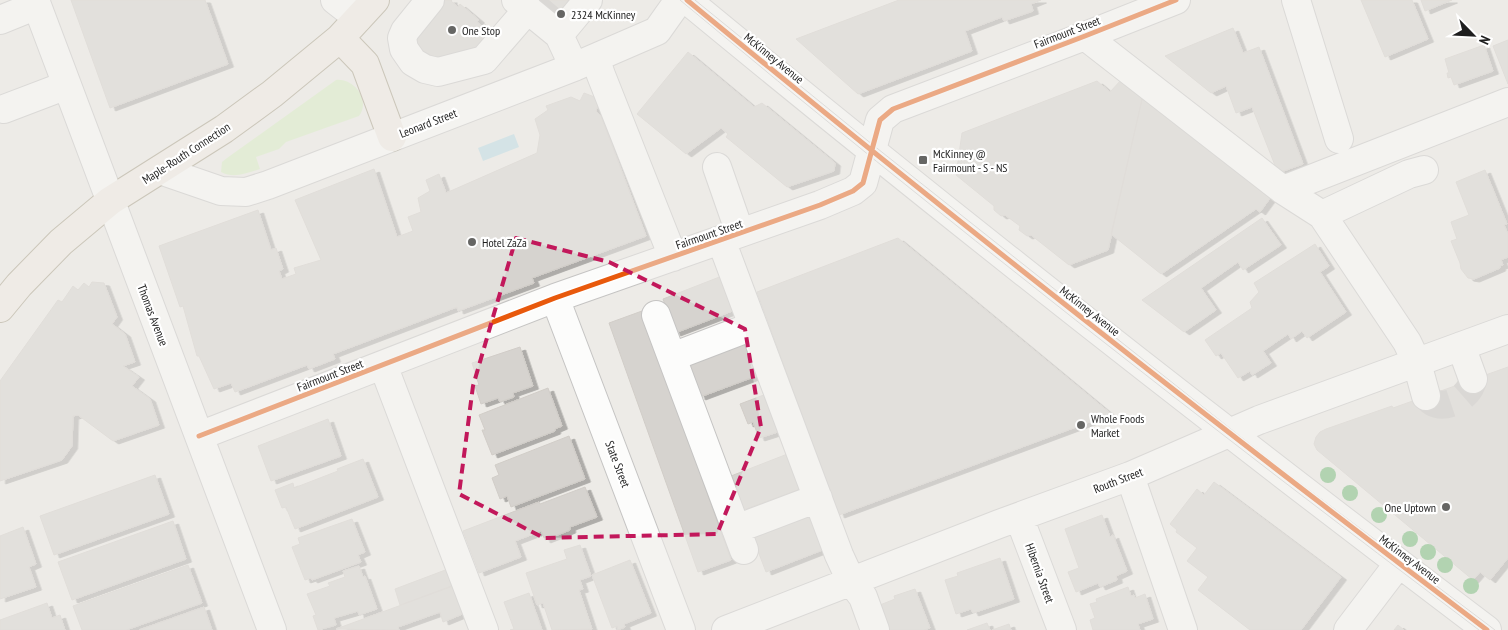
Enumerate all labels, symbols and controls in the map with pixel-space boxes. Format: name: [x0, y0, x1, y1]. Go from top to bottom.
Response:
place label: 2324 McKinney: [571, 7, 636, 22]
marker: 2324 McKinney: [555, 8, 567, 20]
north arrow: [1448, 10, 1498, 60]
street label: Fairmount Street: [1032, 12, 1103, 52]
place label: One Stop: [462, 23, 500, 38]
marker: One Stop: [446, 24, 458, 36]
street label: McKinney Avenue: [741, 29, 807, 87]
text: N: [1475, 33, 1495, 47]
street label: Leonard Street: [397, 105, 460, 141]
street label: Maple-Routh Connection: [139, 119, 233, 187]
place label: McKinney @ Fairmount - S - NS: [933, 146, 1008, 175]
marker: McKinney @ Fairmount - S - NS: [917, 154, 929, 166]
street label: Fairmount Street: [674, 215, 745, 252]
place label: Hotel ZaZa: [482, 235, 527, 250]
marker: Hotel ZaZa: [466, 236, 478, 248]
street label: Thomas Avenue: [134, 282, 172, 348]
street label: McKinney Avenue: [1057, 283, 1123, 339]
street label: Fairmount Street: [295, 355, 366, 395]
place label: Whole Foods Market: [1091, 411, 1144, 440]
marker: Whole Foods Market: [1075, 419, 1087, 431]
street label: State Street: [602, 439, 634, 490]
street label: Routh Street: [1091, 463, 1145, 496]
place label: One Uptown: [1385, 500, 1436, 515]
marker: One Uptown: [1440, 501, 1452, 513]
street label: McKinney Avenue: [1377, 531, 1443, 587]
street label: Hibernia Street: [1022, 541, 1058, 606]

